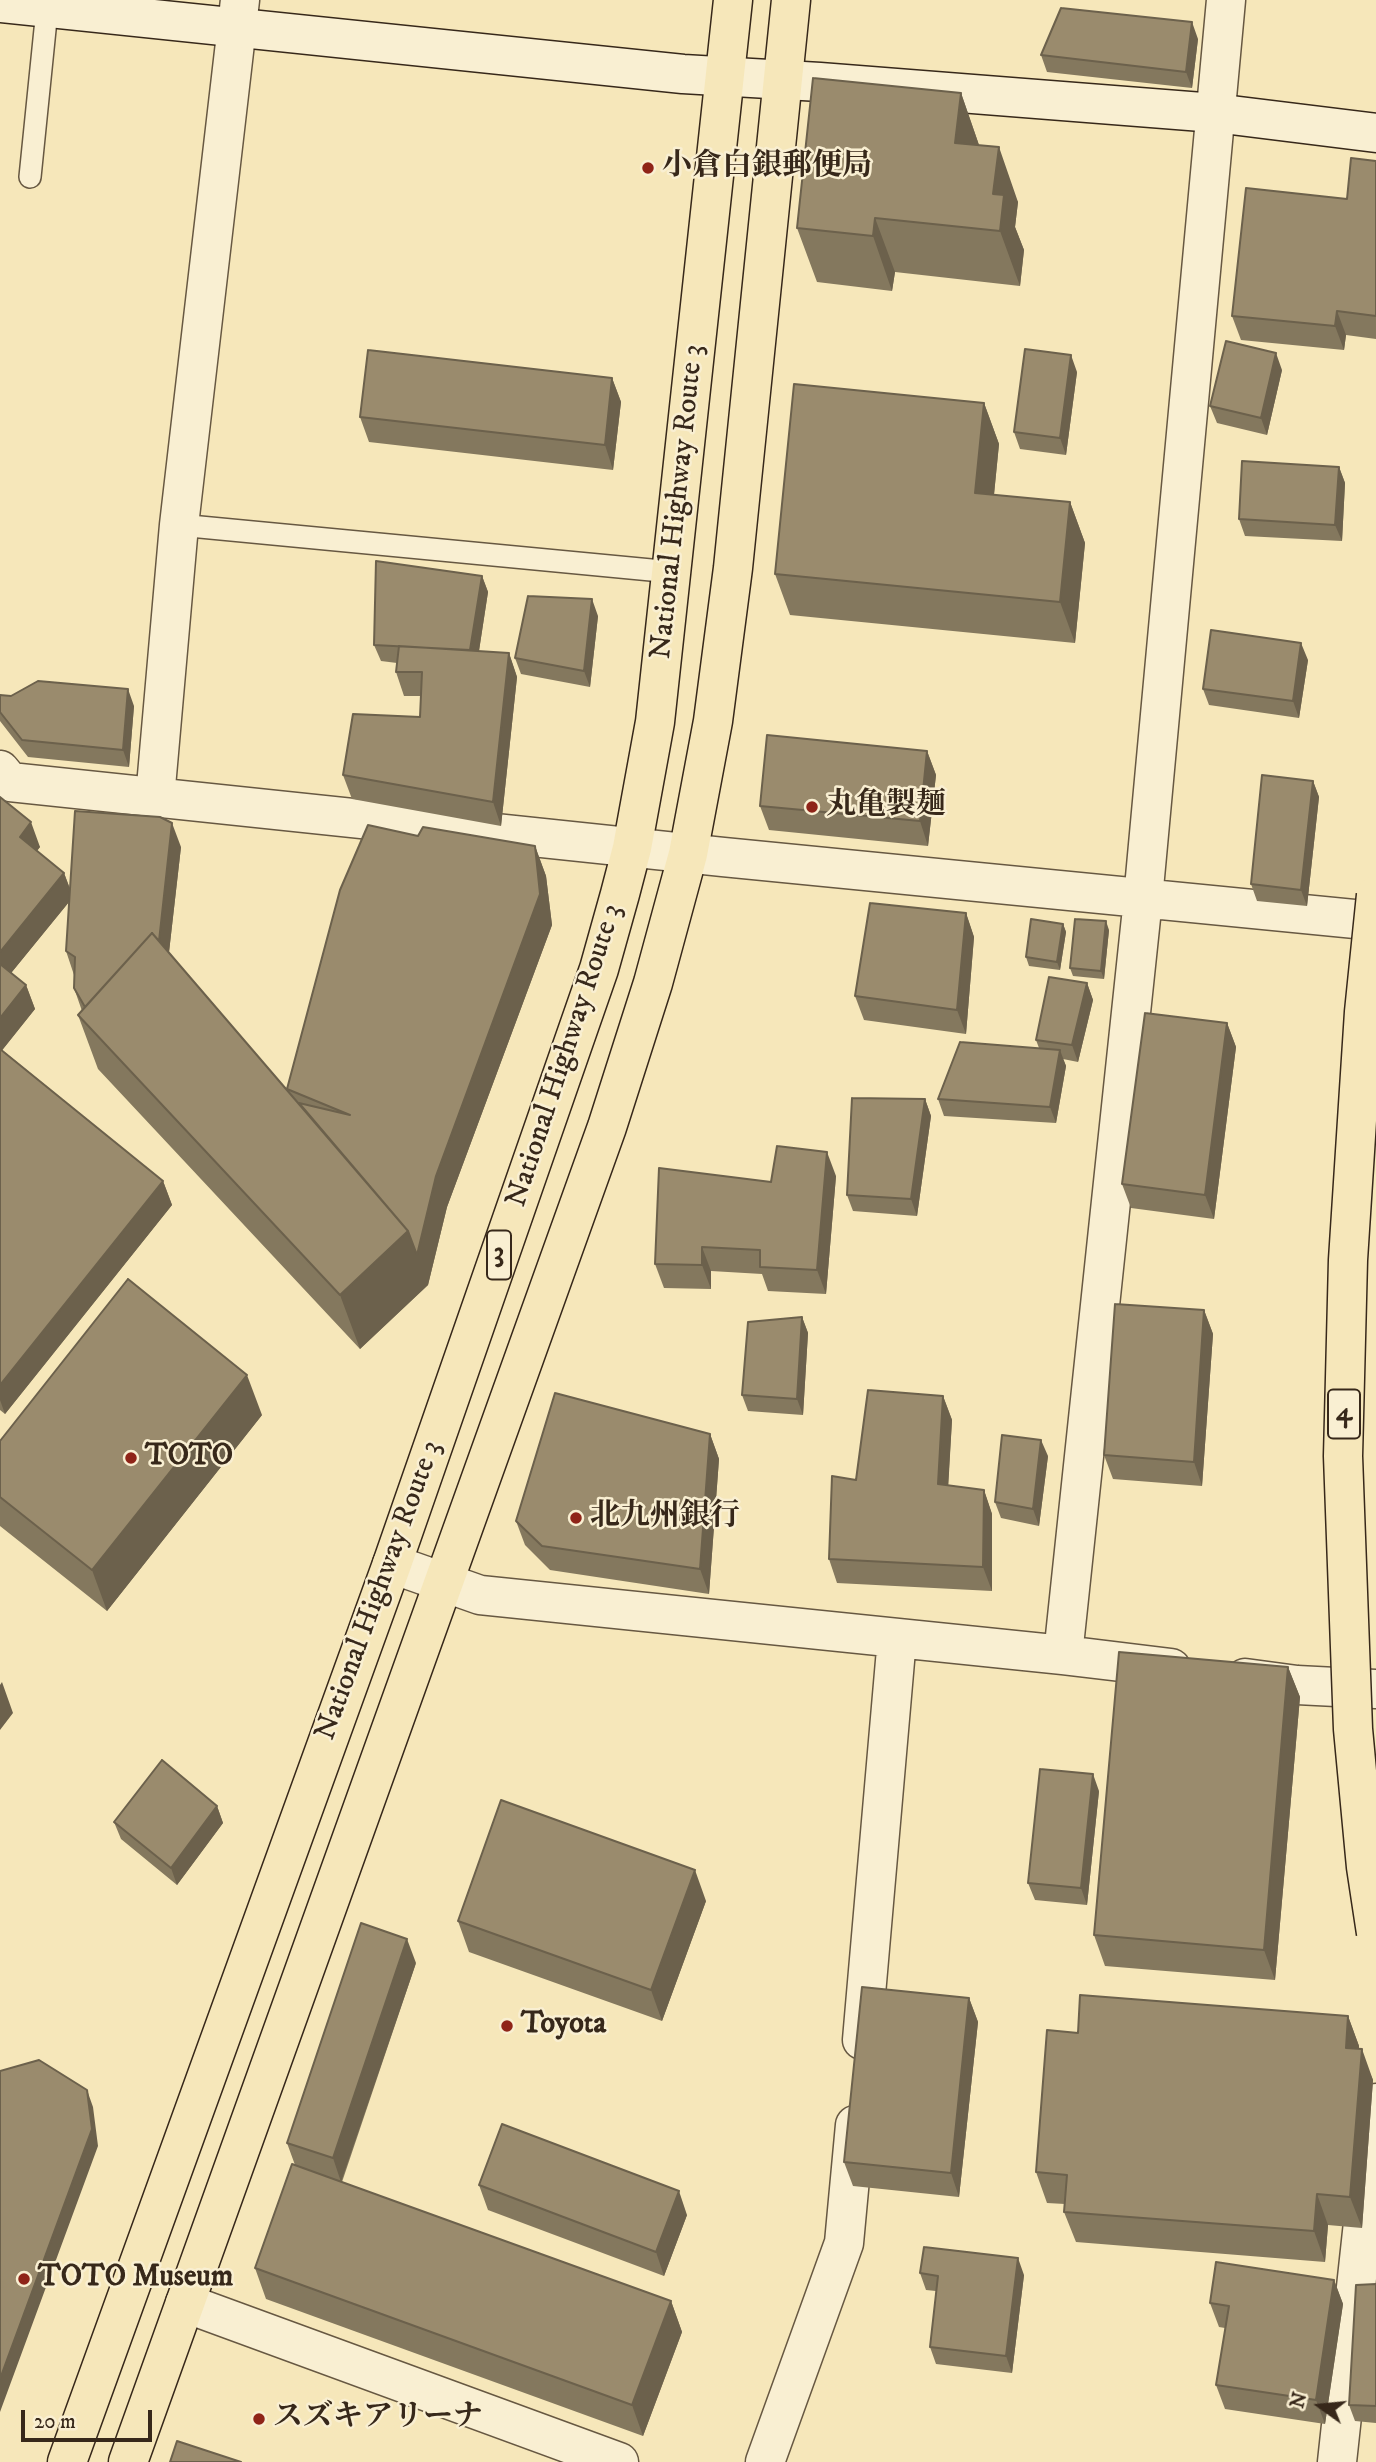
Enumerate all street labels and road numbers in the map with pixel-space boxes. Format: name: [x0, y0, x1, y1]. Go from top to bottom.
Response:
street label: National Highway Route 3: [645, 343, 713, 661]
street label: National Highway Route 3: [500, 900, 632, 1212]
road number: 3: [487, 1230, 511, 1280]
road number: 4: [1328, 1390, 1360, 1438]
street label: National Highway Route 3: [309, 1436, 451, 1746]

